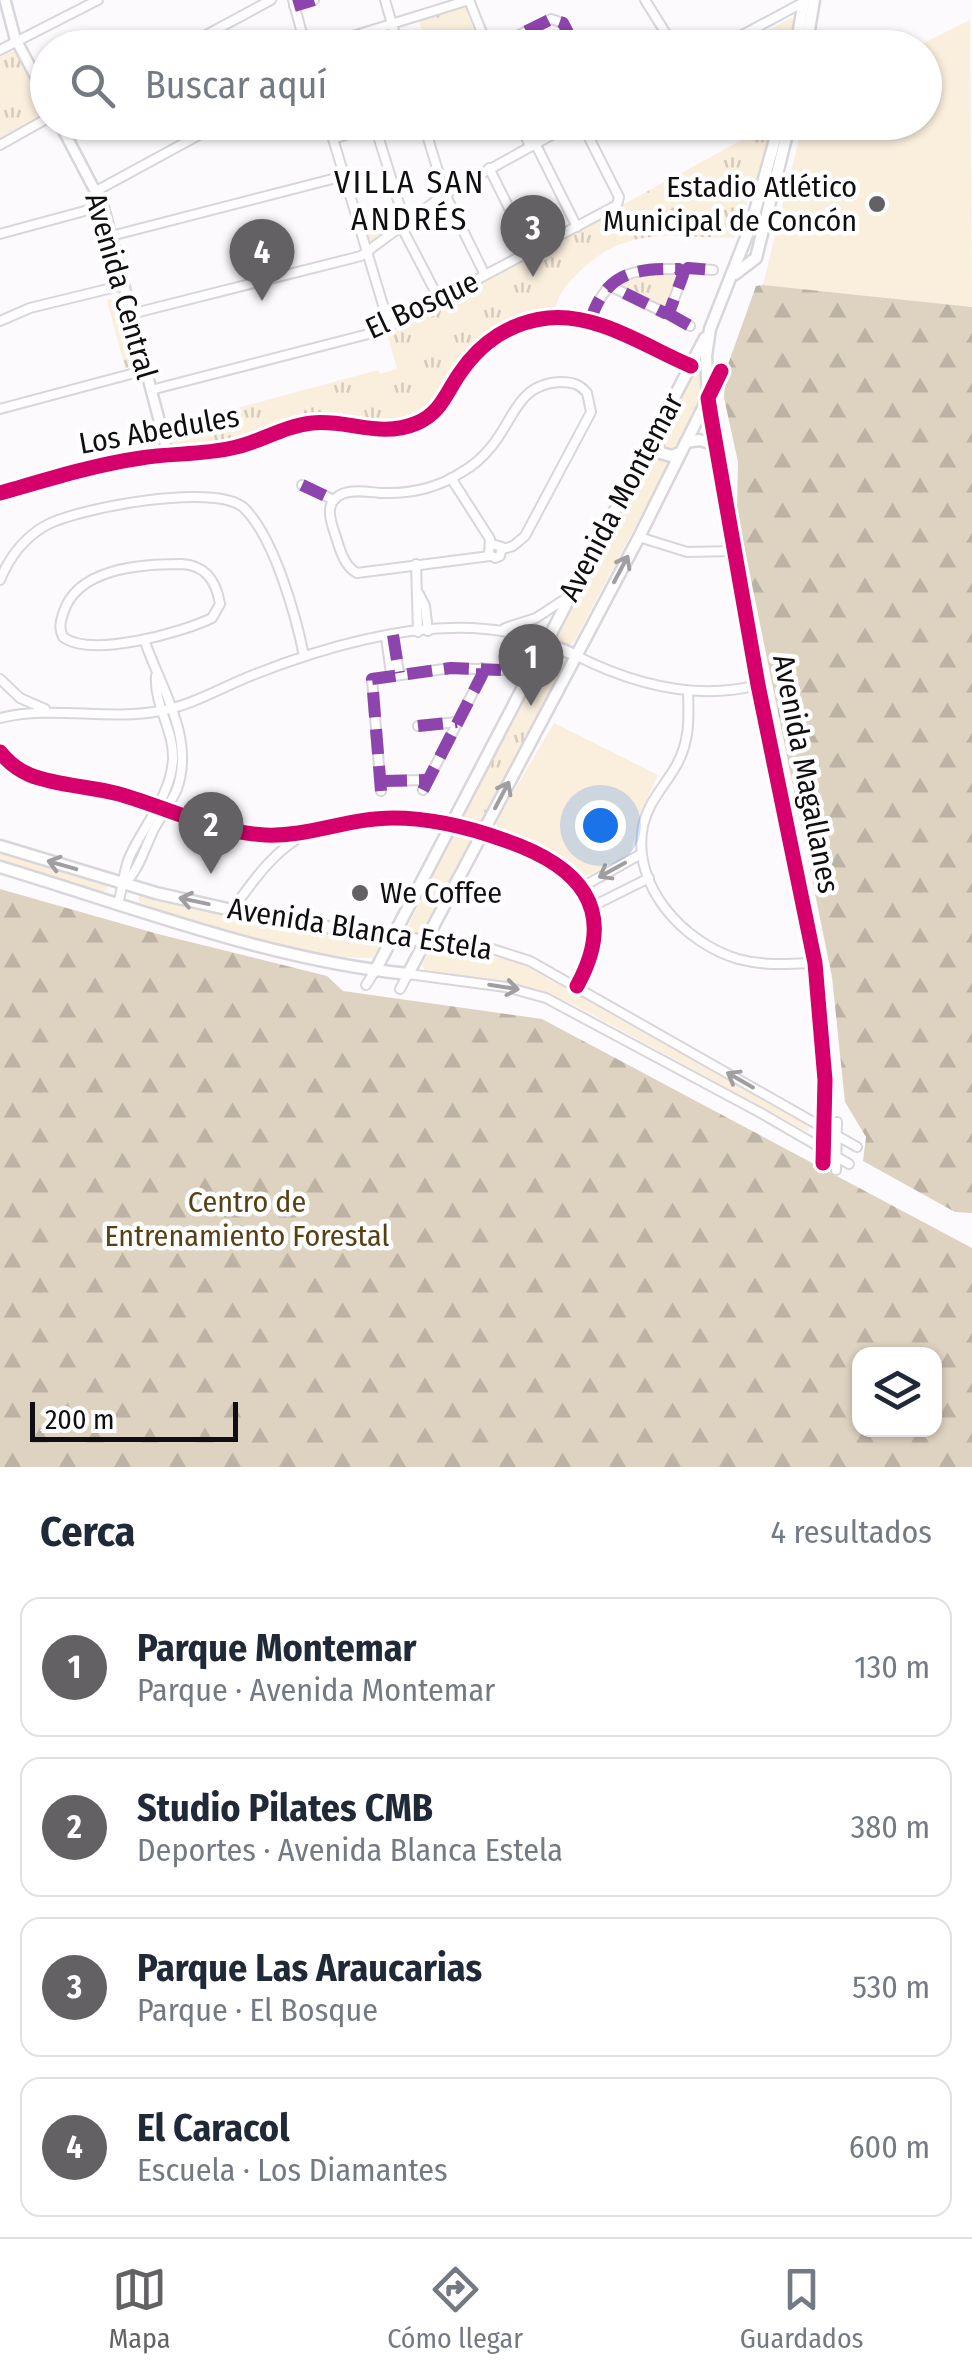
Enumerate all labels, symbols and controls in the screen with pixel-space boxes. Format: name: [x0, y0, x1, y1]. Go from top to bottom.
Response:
search box: [30, 30, 942, 140]
icon: search: [65, 58, 120, 113]
text: Buscar aquí: [145, 62, 327, 108]
district label: VILLA SAN ANDRÉS: [334, 163, 486, 238]
place label: Estadio Atlético Municipal de Concón: [603, 169, 857, 239]
street label: Avenida Central: [77, 189, 165, 383]
marker: Estadio Atlético Municipal de Concón: [866, 193, 888, 215]
pin: 3: [500, 194, 566, 277]
pin: 4: [230, 218, 294, 301]
street label: El Bosque: [360, 263, 484, 347]
street label: Avenida Montemar: [551, 386, 691, 607]
street label: Los Abedules: [76, 398, 242, 462]
one-way arrow: [612, 555, 631, 585]
pin: 1: [498, 624, 564, 706]
street label: Avenida Magallanes: [765, 652, 847, 896]
one-way arrow: [493, 780, 512, 810]
pin: 2: [178, 792, 244, 874]
your location: [575, 800, 626, 851]
one-way arrow: [47, 855, 79, 873]
one-way arrow: [597, 861, 627, 881]
place label: We Coffee: [380, 875, 502, 911]
marker: We Coffee: [349, 882, 371, 904]
street label: Avenida Blanca Estela: [225, 890, 495, 968]
one-way arrow: [179, 891, 211, 910]
one-way arrow: [488, 979, 520, 997]
one-way arrow: [726, 1070, 755, 1090]
park label: Centro de Entrenamiento Forestal: [105, 1184, 390, 1254]
map controls: [852, 1347, 942, 1437]
button: layers: [852, 1347, 942, 1437]
scale bar: [30, 1397, 238, 1442]
text: 200 m: [45, 1403, 115, 1436]
text: Cerca: [40, 1507, 135, 1557]
text: 4 resultados: [770, 1513, 932, 1551]
text: Parque Montemar: [137, 1625, 417, 1671]
text: 1: [68, 1648, 81, 1686]
text: 130 m: [854, 1648, 930, 1686]
text: Parque · Avenida Montemar: [137, 1671, 495, 1709]
text: Studio Pilates CMB: [137, 1785, 433, 1831]
text: 2: [67, 1808, 82, 1846]
text: 380 m: [851, 1808, 930, 1846]
text: Deportes · Avenida Blanca Estela: [137, 1831, 563, 1869]
text: Parque Las Araucarias: [137, 1945, 482, 1991]
text: 3: [67, 1968, 82, 2006]
text: 530 m: [852, 1968, 930, 2006]
text: Parque · El Bosque: [137, 1991, 378, 2029]
text: El Caracol: [137, 2105, 290, 2151]
text: 4: [66, 2128, 83, 2166]
text: 600 m: [849, 2128, 930, 2166]
text: Escuela · Los Diamantes: [137, 2151, 448, 2189]
tab: Mapa: [108, 2262, 170, 2355]
tab: Cómo llegar: [387, 2262, 523, 2355]
tab: Guardados: [740, 2262, 864, 2355]

